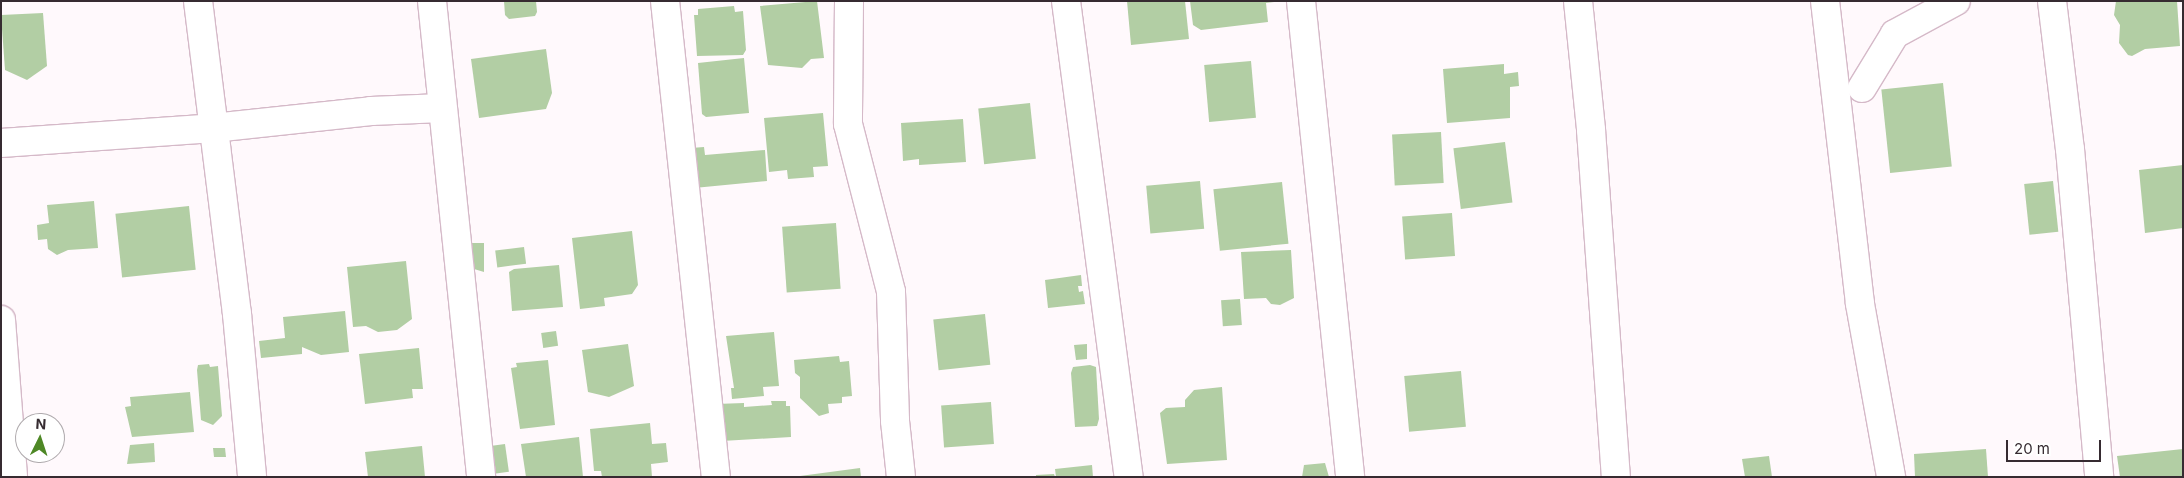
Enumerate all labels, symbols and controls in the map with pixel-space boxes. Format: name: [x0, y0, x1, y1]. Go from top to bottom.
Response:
north arrow: [15, 413, 65, 463]
text: N: [35, 415, 47, 432]
scale bar: [2009, 430, 2104, 462]
text: 20 m: [2014, 439, 2050, 458]

